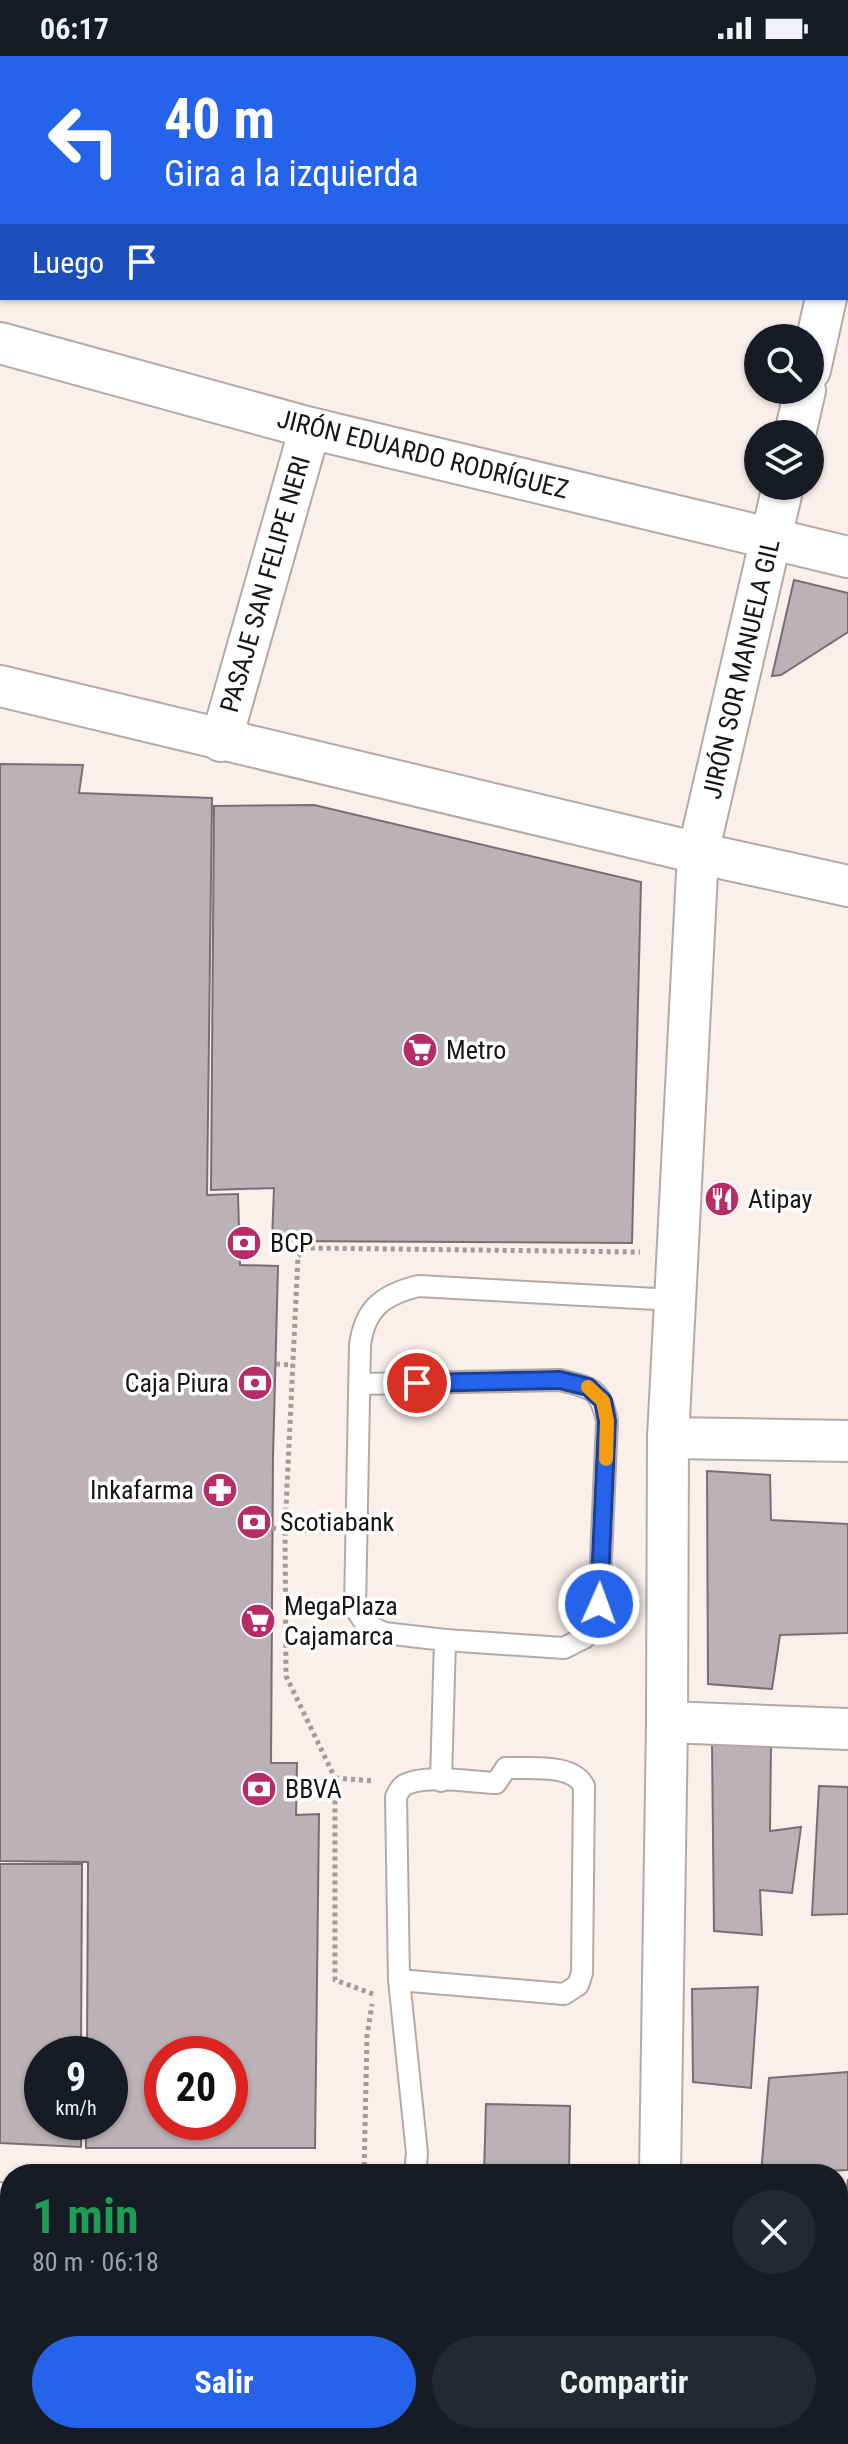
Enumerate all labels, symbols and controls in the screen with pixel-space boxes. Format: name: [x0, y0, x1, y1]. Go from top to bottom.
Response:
text: 06:17: [40, 11, 109, 46]
text: 40 m: [164, 86, 275, 152]
icon: left: [32, 88, 136, 192]
text: Gira a la izquierda: [164, 153, 419, 195]
icon: arrive: [120, 240, 164, 284]
text: Luego: [32, 245, 104, 280]
map controls: [744, 324, 824, 500]
button: search: [744, 324, 824, 404]
street label: JIRÓN EDUARDO RODRÍGUEZ: [274, 403, 572, 505]
button: layers: [744, 420, 824, 500]
street label: PASAJE SAN FELIPE NERI: [214, 452, 316, 716]
street label: JIRÓN SOR MANUELA GIL: [696, 536, 786, 802]
supermarket icon: Metro: [401, 1031, 439, 1069]
place label: Metro: [446, 1035, 506, 1065]
restaurant icon: Atipay: [703, 1180, 741, 1218]
place label: Atipay: [748, 1184, 813, 1214]
bank icon: BCP: [225, 1224, 263, 1262]
place label: BCP: [270, 1228, 313, 1258]
pin: [383, 1349, 451, 1417]
icon: arrive: [395, 1361, 439, 1405]
bank icon: Caja Piura: [236, 1364, 274, 1402]
place label: Caja Piura: [125, 1368, 229, 1398]
pharmacy icon: Inkafarma: [201, 1471, 239, 1509]
place label: Inkafarma: [90, 1475, 194, 1505]
bank icon: Scotiabank: [235, 1503, 273, 1541]
place label: Scotiabank: [280, 1507, 395, 1537]
position arrow: [557, 1562, 641, 1646]
place label: MegaPlaza Cajamarca: [284, 1591, 398, 1651]
supermarket icon: MegaPlaza Cajamarca: [239, 1602, 277, 1640]
bank icon: BBVA: [240, 1770, 278, 1808]
place label: BBVA: [285, 1774, 342, 1804]
speed limit sign: 20: [144, 2036, 248, 2140]
text: 9: [66, 2054, 86, 2101]
text: km/h: [55, 2096, 97, 2120]
text: 1 min: [32, 2188, 139, 2245]
button: close: [732, 2190, 816, 2274]
text: 80 m · 06:18: [32, 2247, 159, 2277]
button: Salir: [32, 2336, 416, 2428]
button: Compartir: [432, 2336, 816, 2428]

